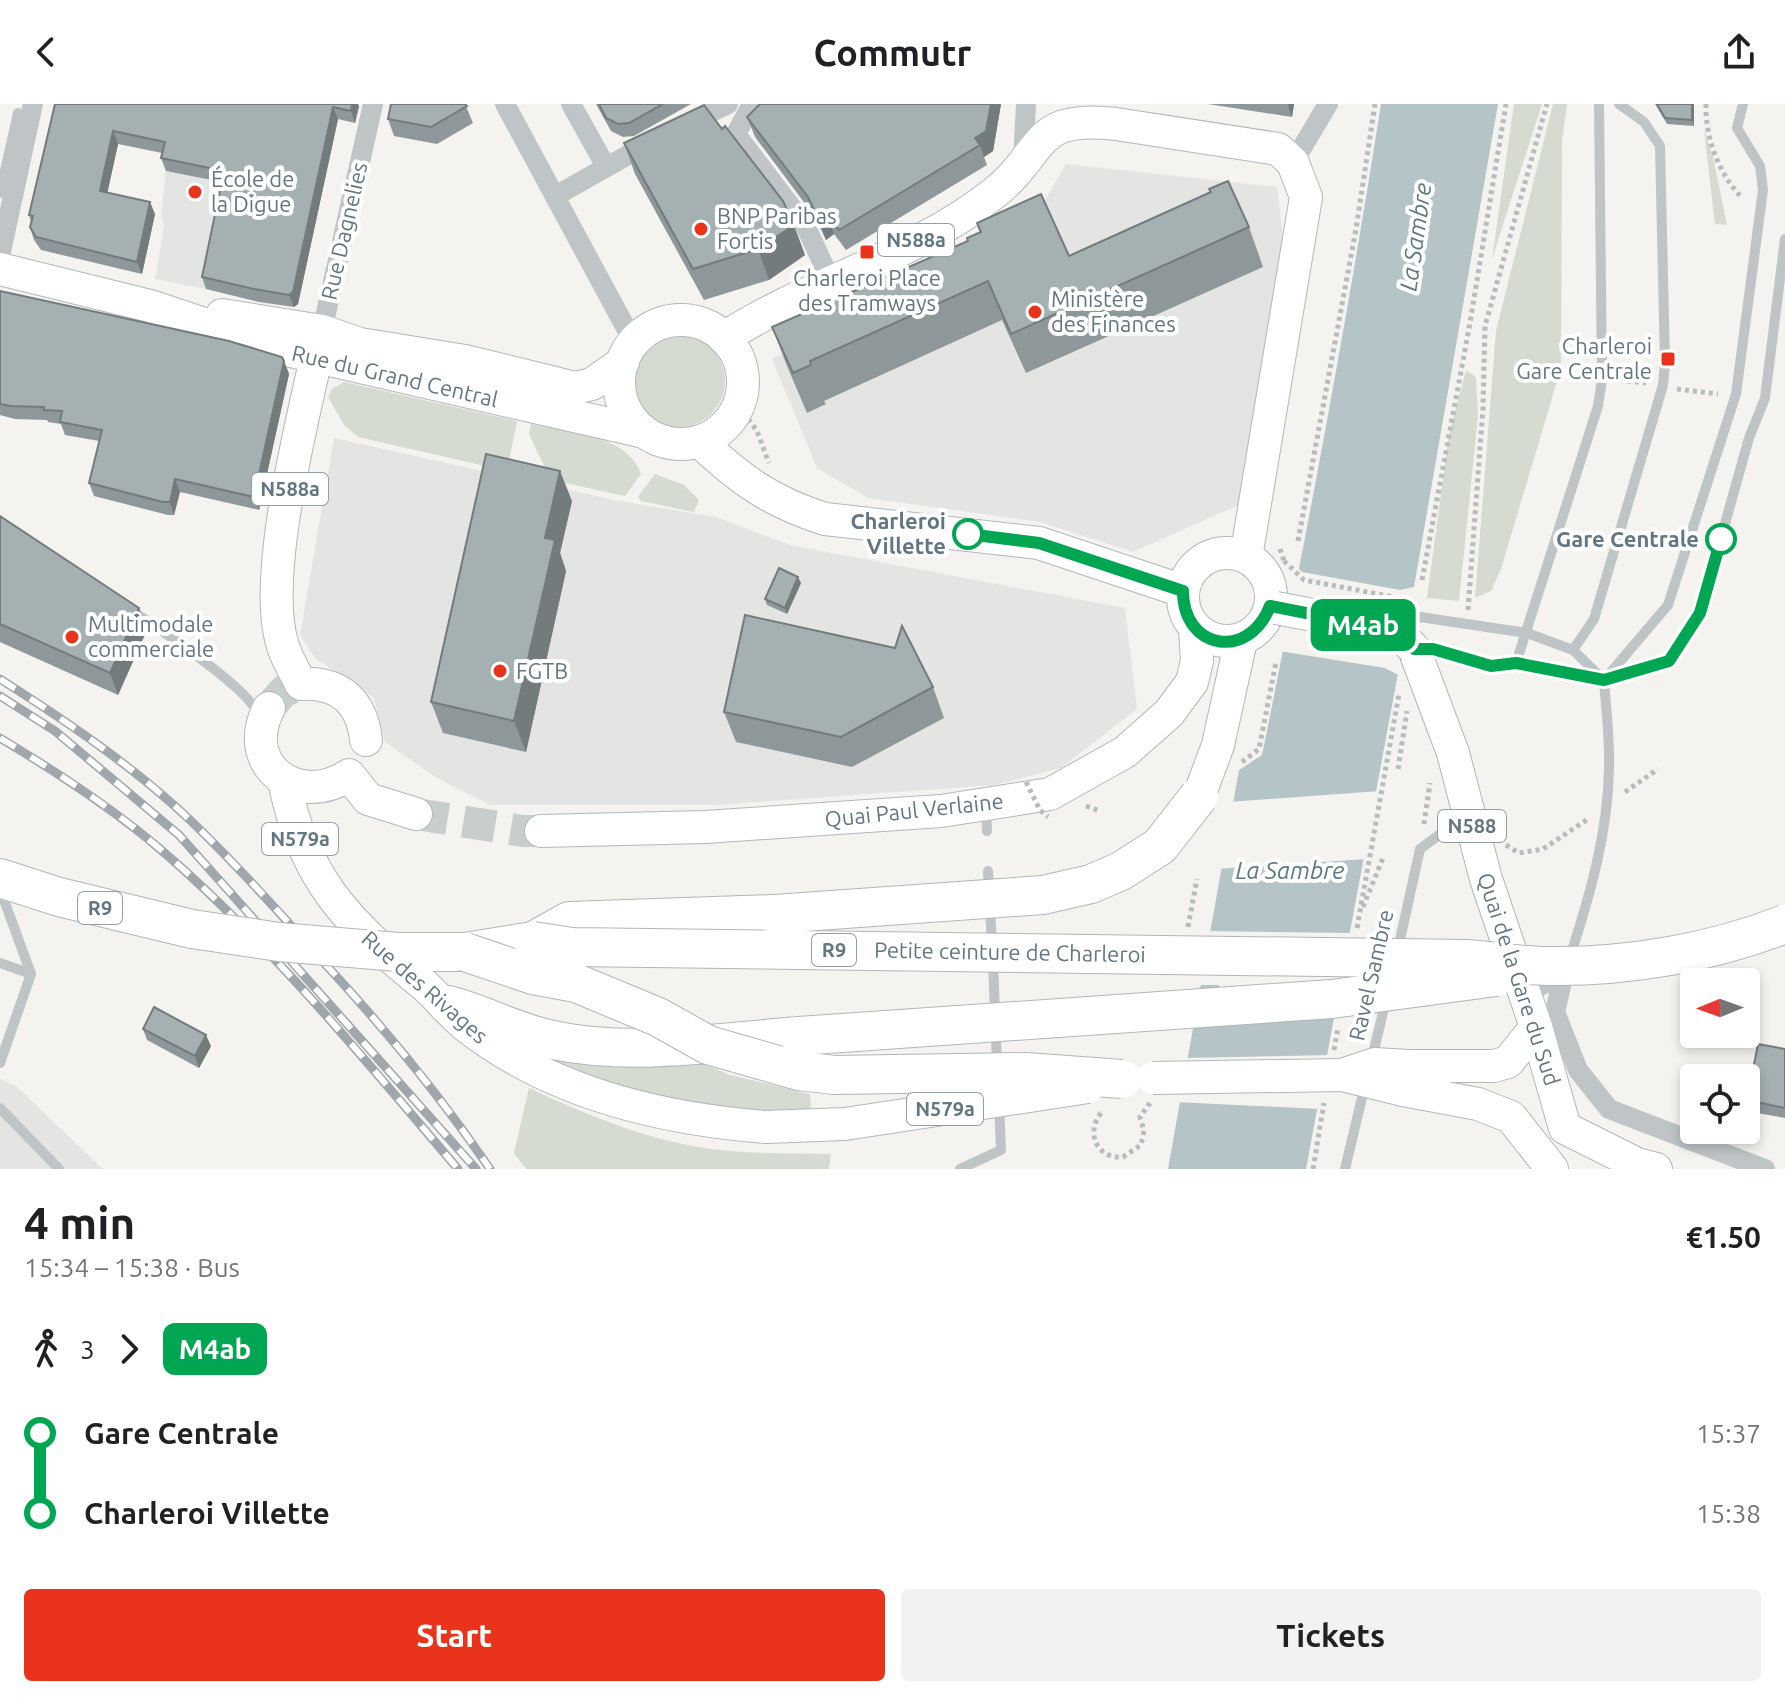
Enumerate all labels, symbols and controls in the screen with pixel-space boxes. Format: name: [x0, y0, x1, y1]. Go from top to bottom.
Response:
icon: back: [24, 30, 68, 74]
icon: share: [1717, 30, 1761, 74]
text: Commutr: [814, 32, 971, 73]
street label: Rue Dagnelies: [316, 160, 371, 302]
place label: École de la Digue: [211, 165, 294, 216]
water label: La Sambre: [1395, 181, 1436, 293]
marker: École de la Digue: [186, 183, 204, 201]
place label: BNP Paribas Fortis: [717, 203, 837, 253]
marker: BNP Paribas Fortis: [692, 220, 710, 238]
road number: N588a: [878, 224, 954, 256]
marker: Charleroi Place des Tramways: [858, 243, 876, 261]
place label: Charleroi Place des Tramways: [793, 265, 941, 315]
place label: Ministère des Finances: [1051, 286, 1176, 336]
marker: Ministère des Finances: [1026, 303, 1044, 321]
place label: Charleroi Gare Centrale: [1516, 333, 1652, 383]
street label: Rue du Grand Central: [290, 340, 501, 411]
marker: Charleroi Gare Centrale: [1659, 350, 1677, 368]
road number: N588a: [252, 473, 328, 505]
place label: Charleroi Villette: [851, 508, 946, 558]
marker: Charleroi Villette: [953, 519, 983, 549]
marker: Gare Centrale: [1706, 524, 1736, 554]
place label: Gare Centrale: [1556, 526, 1699, 551]
line badge: M4ab: [1307, 599, 1419, 651]
text: M4ab: [1327, 609, 1399, 640]
place label: Multimodale commerciale: [88, 611, 214, 661]
marker: Multimodale commerciale: [63, 628, 81, 646]
place label: FGTB: [516, 658, 568, 683]
marker: FGTB: [491, 662, 509, 680]
street label: Quai Paul Verlaine: [823, 788, 1005, 831]
road number: N588: [1438, 810, 1506, 842]
road number: N579a: [262, 823, 338, 855]
water label: La Sambre: [1236, 857, 1344, 884]
street label: Quai de la Gare du Sud: [1473, 869, 1566, 1088]
road number: R9: [78, 892, 122, 924]
street label: Ravel Sambre: [1343, 907, 1398, 1043]
street label: Rue des Rivages: [357, 925, 493, 1048]
road number: R9: [812, 934, 856, 966]
street label: Petite ceinture de Charleroi: [874, 937, 1146, 966]
north arrow: [1680, 968, 1760, 1048]
map controls: [1680, 968, 1760, 1144]
button: locate: [1680, 1064, 1760, 1144]
road number: N579a: [907, 1093, 983, 1125]
text: 4 min: [24, 1198, 135, 1247]
text: €1.50: [1686, 1220, 1761, 1254]
text: 15:34 – 15:38 · Bus: [24, 1253, 240, 1282]
icon: walk: [24, 1327, 68, 1371]
icon: forward: [107, 1327, 151, 1371]
text: M4ab: [179, 1333, 251, 1364]
text: 3: [80, 1335, 95, 1364]
text: Gare Centrale: [84, 1416, 279, 1450]
text: 15:37: [1696, 1419, 1761, 1448]
text: Charleroi Villette: [84, 1496, 330, 1530]
text: 15:38: [1696, 1499, 1761, 1528]
button: Start: [24, 1589, 885, 1681]
button: Tickets: [901, 1589, 1761, 1681]

